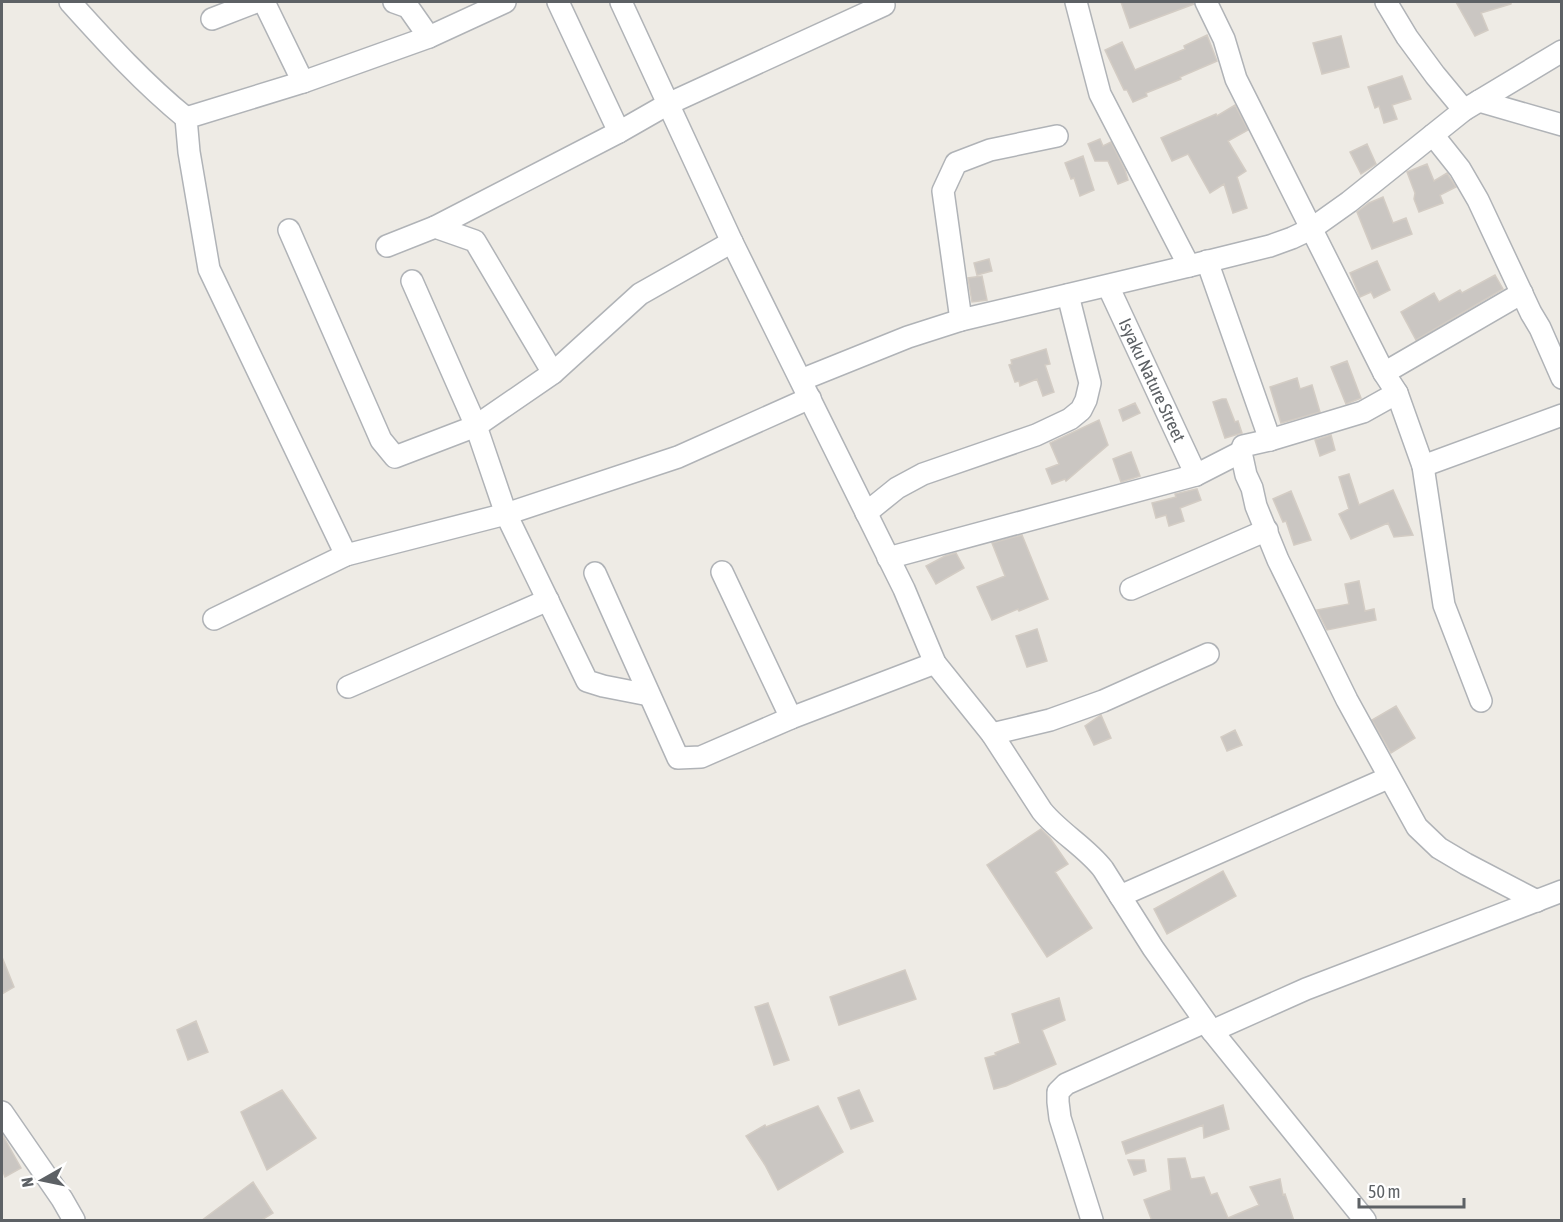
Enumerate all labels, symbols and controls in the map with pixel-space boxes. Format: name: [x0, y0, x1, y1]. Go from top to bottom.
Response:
street label: Isyaku Nature Street: [1115, 315, 1190, 445]
north arrow: [12, 1150, 72, 1210]
scale bar: [1359, 1171, 1464, 1209]
text: N: [18, 1176, 37, 1188]
text: 50 m: [1368, 1181, 1400, 1202]

